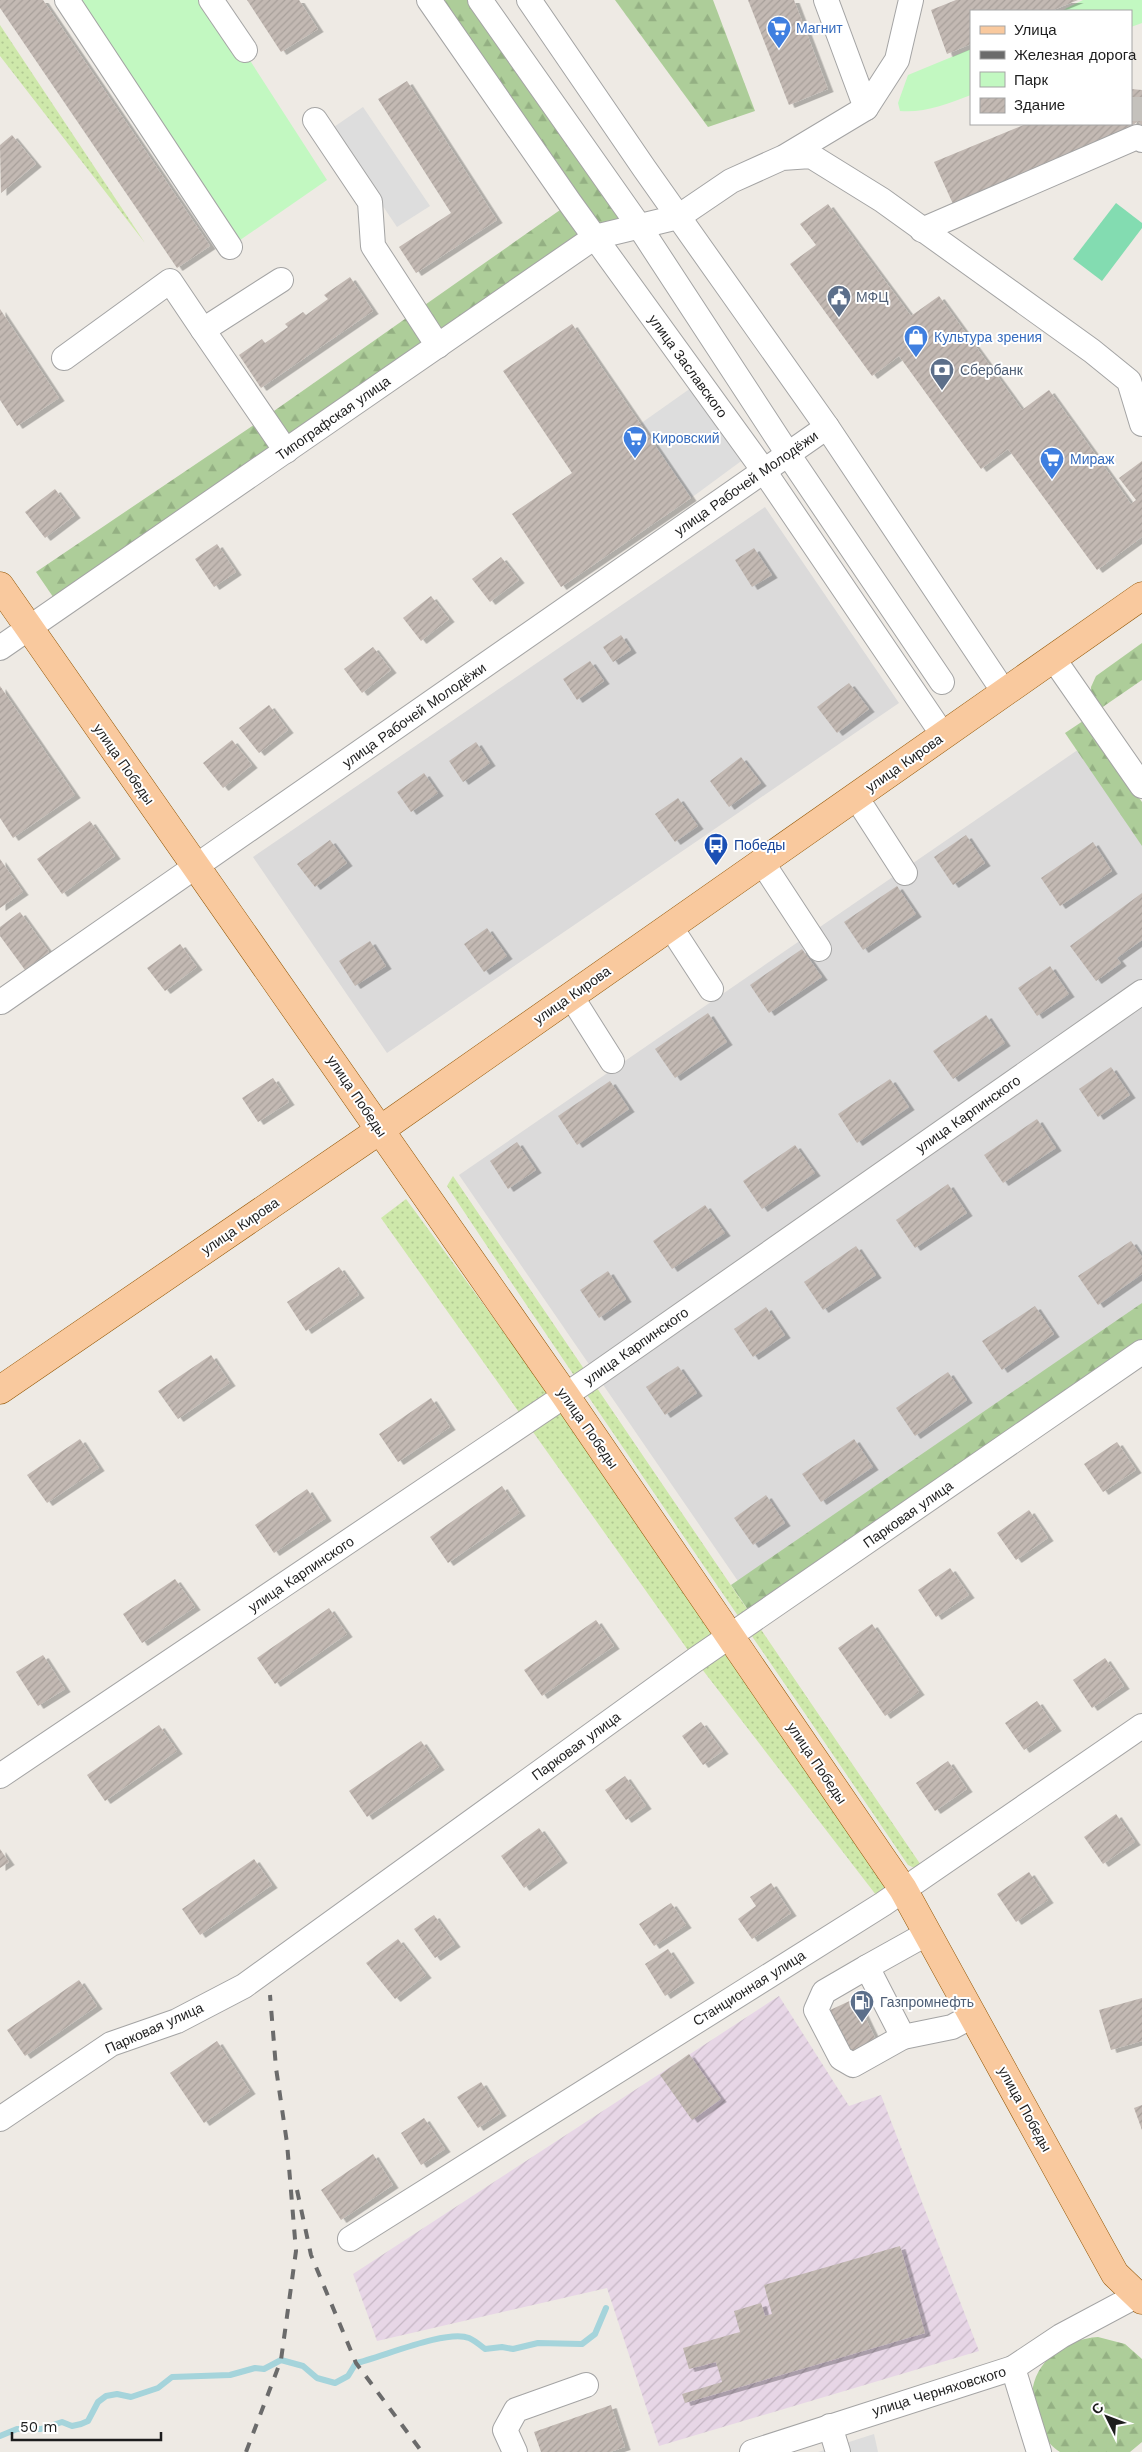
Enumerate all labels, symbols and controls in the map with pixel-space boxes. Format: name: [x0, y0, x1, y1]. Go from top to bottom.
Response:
legend: [970, 10, 1132, 125]
supermarket icon: Магнит: [766, 15, 792, 49]
place label: Магнит: [796, 20, 843, 36]
text: Улица: [1014, 21, 1057, 39]
text: Железная дорога: [1014, 46, 1137, 64]
text: Парк: [1014, 71, 1048, 89]
text: Здание: [1014, 96, 1065, 114]
public building icon: МФЦ: [826, 284, 852, 318]
place label: МФЦ: [856, 289, 889, 305]
street label: улица Заславского: [645, 311, 731, 421]
shop icon: Культура зрения: [903, 324, 929, 358]
place label: Культура зрения: [934, 329, 1042, 345]
bank icon: Сбербанк: [929, 357, 955, 391]
place label: Сбербанк: [960, 362, 1024, 378]
street label: Типографская улица: [273, 373, 393, 463]
supermarket icon: Кировский: [622, 425, 648, 459]
street label: улица Рабочей Молодёжи: [671, 427, 821, 539]
place label: Кировский: [652, 430, 720, 446]
supermarket icon: Мираж: [1039, 446, 1065, 480]
place label: Мираж: [1070, 451, 1115, 467]
street label: улица Рабочей Молодёжи: [339, 659, 489, 771]
street label: улица Победы: [90, 721, 158, 807]
street label: улица Кирова: [863, 731, 946, 795]
bus stop icon: Победы: [703, 832, 729, 866]
place label: Победы: [734, 837, 785, 853]
street label: улица Кирова: [531, 963, 614, 1027]
street label: улица Победы: [324, 1052, 390, 1140]
street label: улица Карпинского: [913, 1072, 1023, 1156]
street label: улица Кирова: [198, 1194, 282, 1258]
street label: улица Карпинского: [581, 1304, 691, 1388]
street label: улица Победы: [554, 1385, 622, 1471]
street label: Парковая улица: [860, 1477, 956, 1551]
street label: улица Карпинского: [245, 1533, 357, 1615]
street label: Парковая улица: [529, 1708, 624, 1784]
street label: улица Победы: [784, 1719, 850, 1807]
street label: Станционная улица: [690, 1947, 808, 2029]
fuel station icon: Газпромнефть: [849, 1989, 875, 2023]
place label: Газпромнефть: [880, 1994, 974, 2010]
street label: Парковая улица: [102, 1999, 206, 2057]
street label: улица Победы: [995, 2064, 1055, 2154]
street label: улица Черняховского: [870, 2363, 1008, 2419]
north arrow: [1082, 2392, 1132, 2442]
text: С: [1088, 2399, 1107, 2417]
scale bar: [12, 2410, 161, 2442]
text: 50 m: [20, 2418, 57, 2436]

